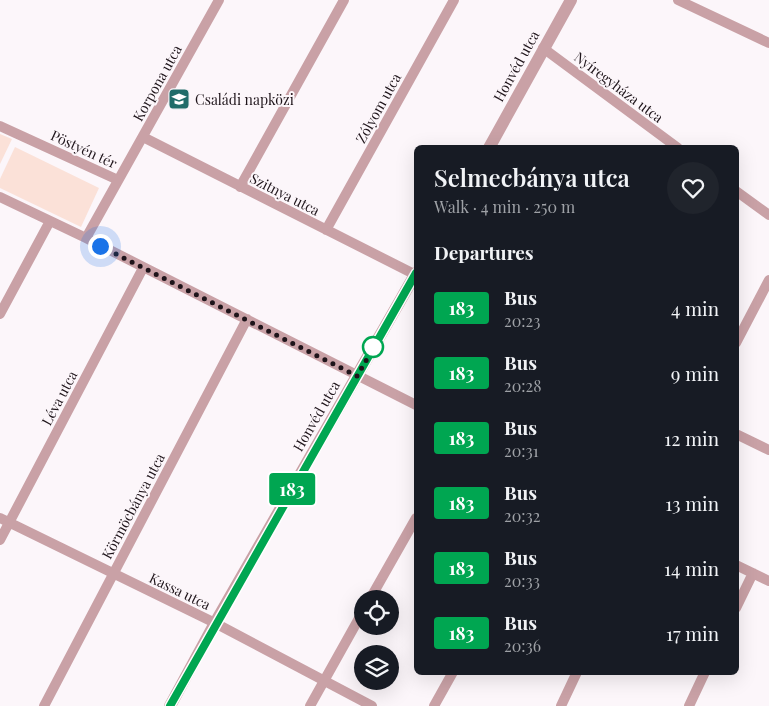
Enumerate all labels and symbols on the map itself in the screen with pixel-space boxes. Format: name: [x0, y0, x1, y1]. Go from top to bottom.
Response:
street label: Honvéd utca: [489, 27, 543, 105]
street label: Korpona utca: [128, 41, 186, 125]
street label: Nyíregyháza utca: [571, 47, 667, 127]
street label: Zólyom utca: [351, 70, 405, 146]
school or university icon: Családi napközi: [167, 87, 191, 111]
place label: Családi napközi: [195, 90, 294, 109]
street label: Pöstyén tér: [48, 125, 121, 173]
street label: Szitnya utca: [247, 168, 323, 220]
your location: [88, 234, 113, 259]
unlabelled marker: [362, 336, 384, 358]
street label: Léva utca: [37, 367, 81, 429]
street label: Honvéd utca: [288, 377, 344, 455]
street label: Körmöcbánya utca: [97, 450, 169, 562]
line badge: 183: [263, 473, 321, 505]
street label: Kassa utca: [146, 568, 214, 614]

